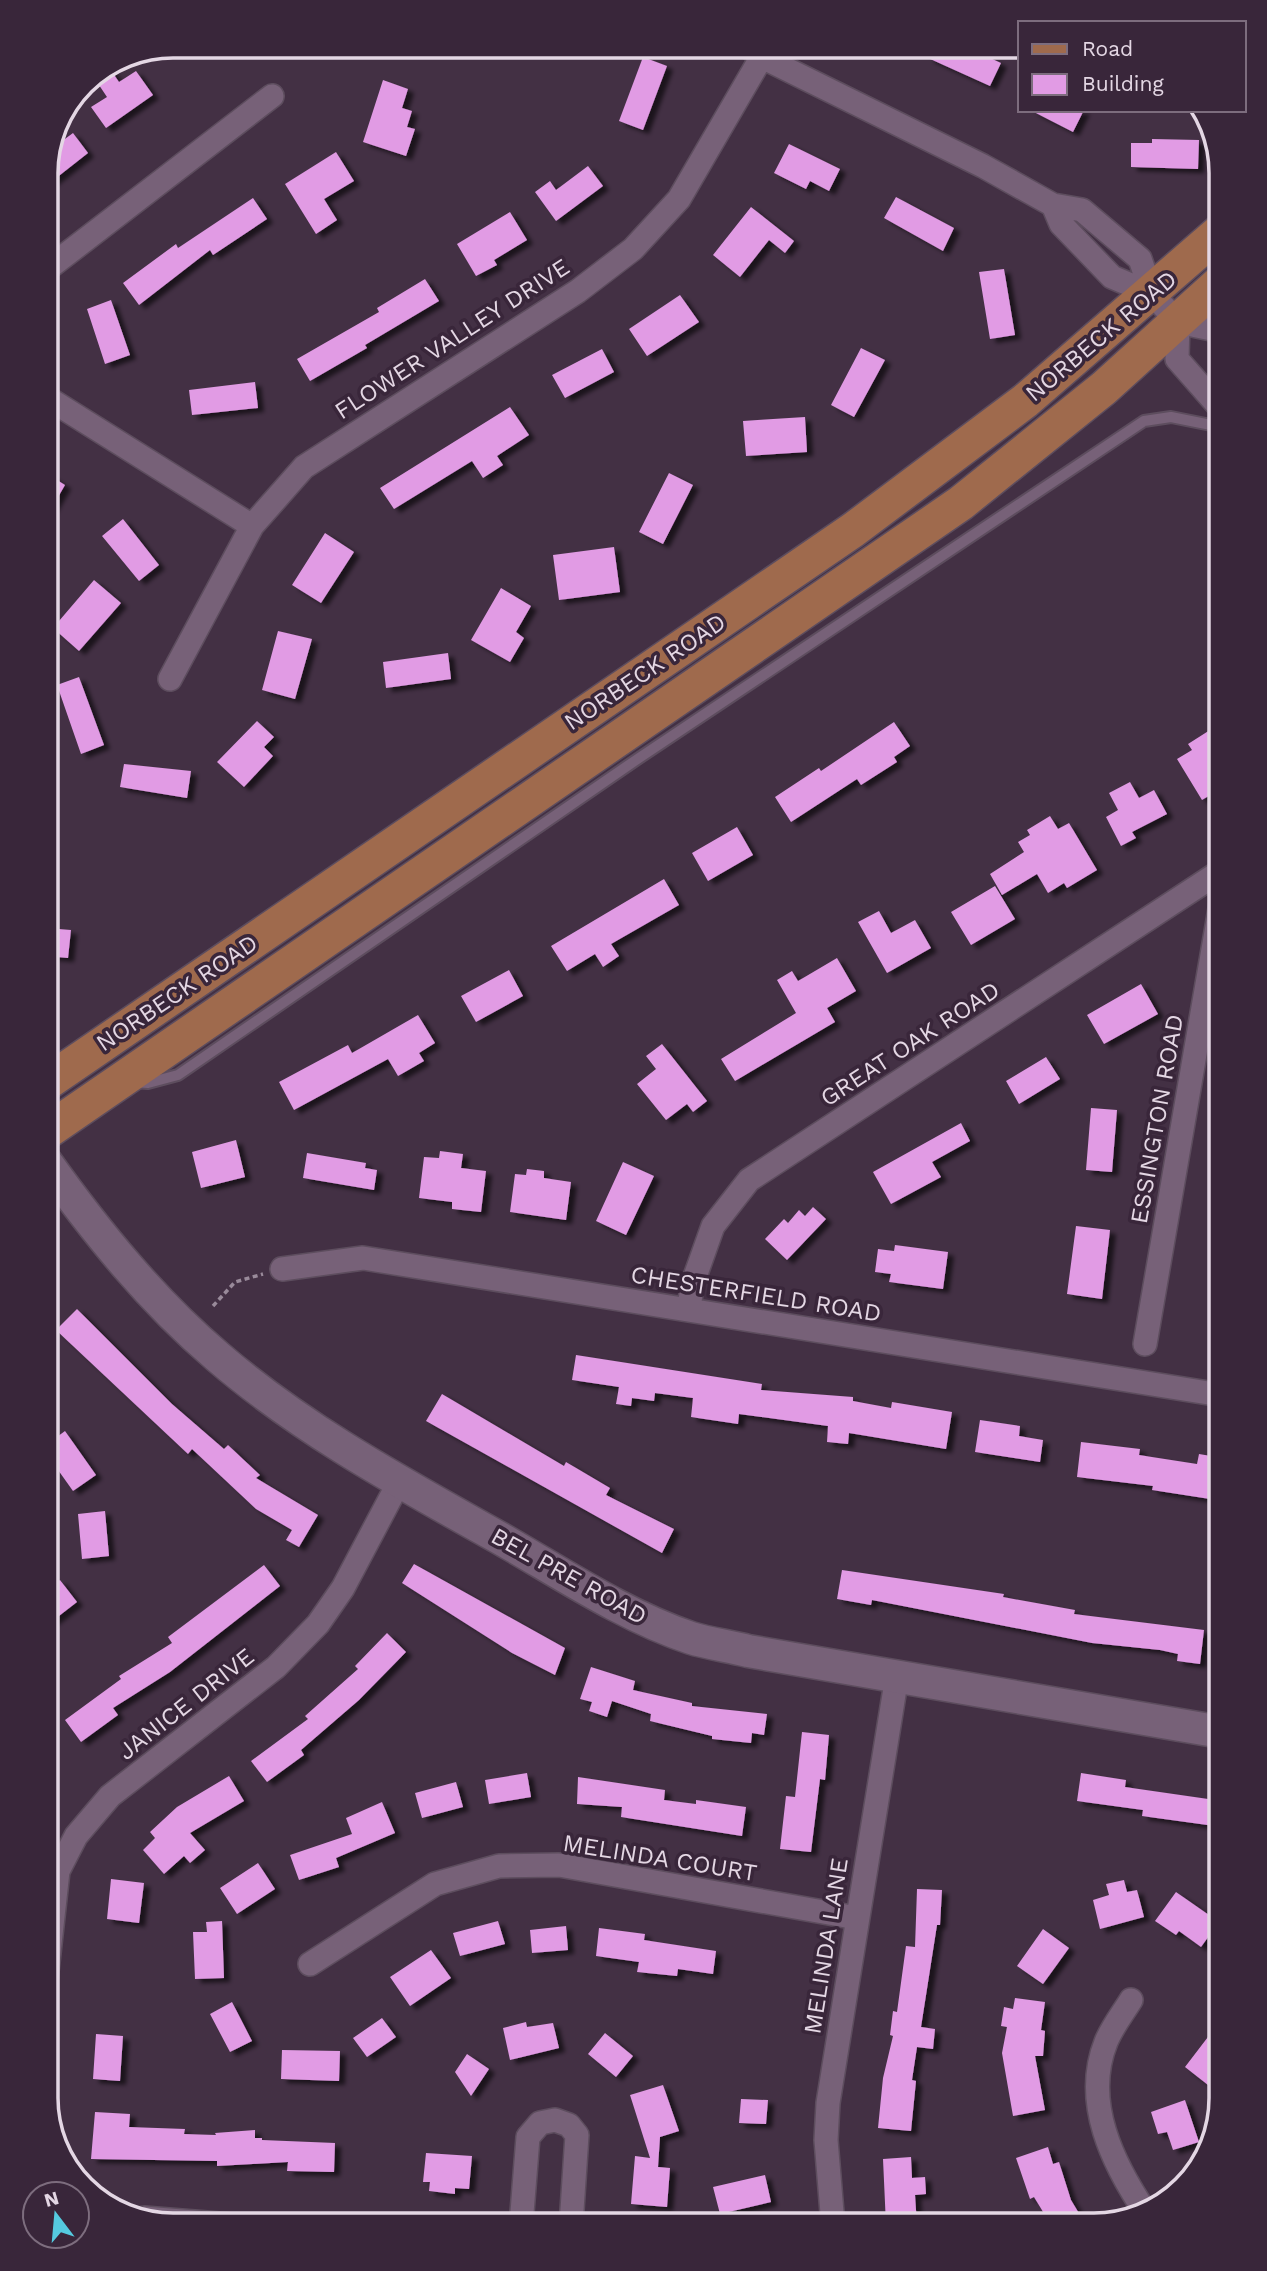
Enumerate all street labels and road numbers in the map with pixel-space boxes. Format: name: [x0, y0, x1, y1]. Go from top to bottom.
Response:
street label: FLOWER VALLEY DRIVE: [329, 253, 575, 425]
street label: NORBECK ROAD: [1020, 265, 1182, 407]
street label: NORBECK ROAD: [559, 608, 731, 736]
street label: NORBECK ROAD: [91, 929, 263, 1057]
street label: GREAT OAK ROAD: [815, 976, 1005, 1112]
street label: ESSINGTON ROAD: [1125, 1012, 1189, 1226]
street label: CHESTERFIELD ROAD: [629, 1260, 883, 1328]
street label: BEL PRE ROAD: [486, 1522, 652, 1630]
street label: JANICE DRIVE: [112, 1642, 260, 1766]
street label: MELINDA COURT: [561, 1829, 759, 1887]
street label: MELINDA LANE: [798, 1856, 854, 2036]

